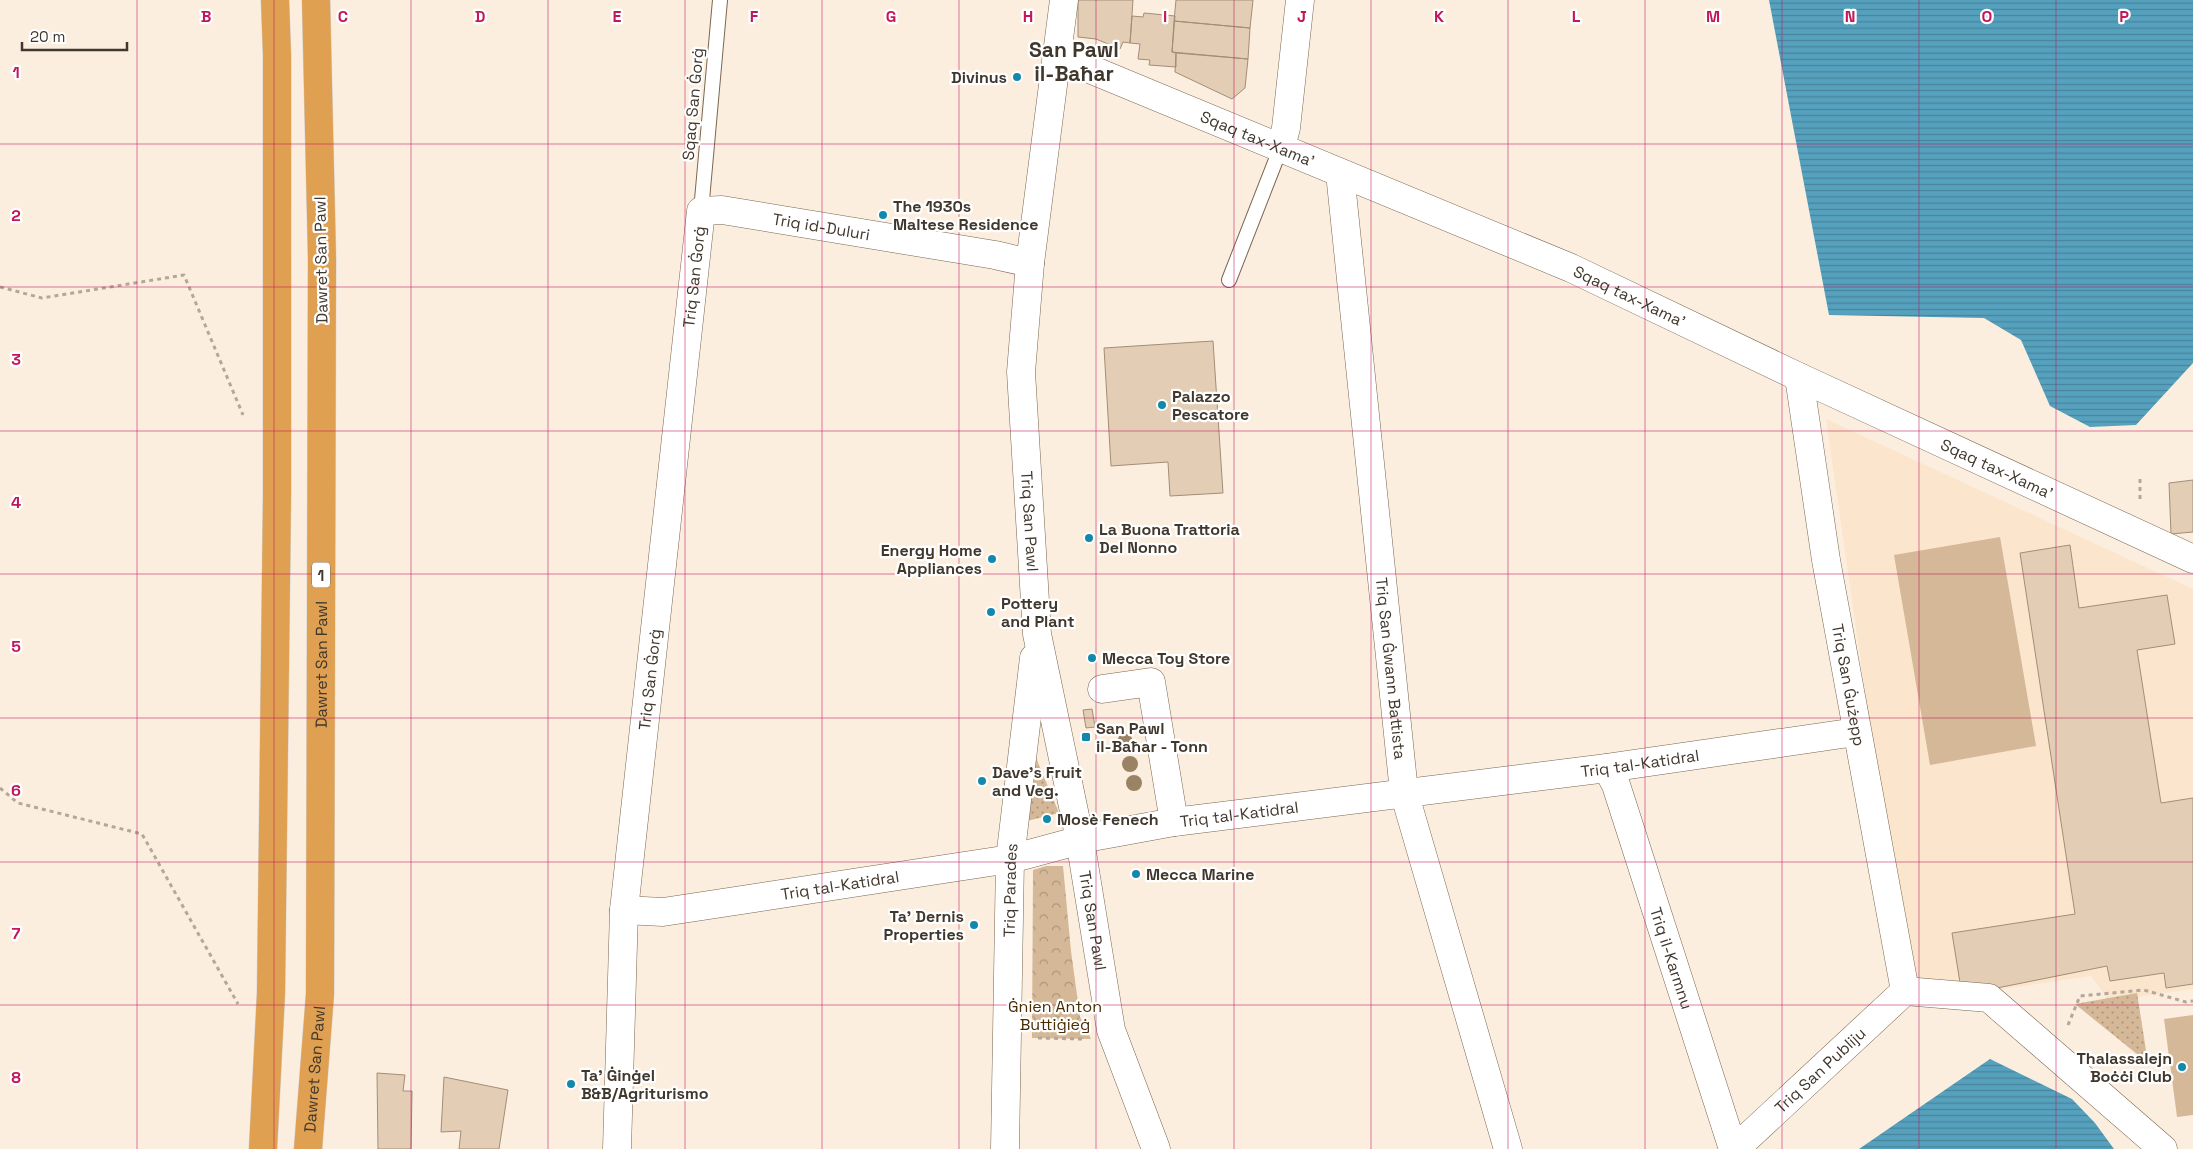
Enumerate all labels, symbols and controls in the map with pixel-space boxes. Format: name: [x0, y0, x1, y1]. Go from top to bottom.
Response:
text: B: [201, 6, 211, 27]
text: C: [338, 6, 348, 27]
text: D: [475, 6, 485, 27]
text: E: [613, 6, 622, 27]
text: F: [750, 6, 759, 27]
text: G: [886, 6, 896, 27]
text: H: [1023, 6, 1033, 27]
text: I: [1163, 6, 1167, 27]
text: J: [1297, 6, 1307, 27]
text: K: [1434, 6, 1444, 27]
text: L: [1572, 6, 1581, 27]
text: M: [1706, 6, 1720, 27]
text: N: [1845, 6, 1855, 27]
text: O: [1982, 6, 1993, 27]
text: P: [2119, 6, 2129, 27]
scale bar: [22, 20, 128, 52]
text: 20 m: [30, 27, 65, 46]
district label: San Pawl il-Baħar: [1029, 36, 1119, 87]
street label: Sqaq San Ġorġ: [678, 47, 708, 161]
text: 1: [12, 62, 20, 83]
place label: Divinus: [951, 67, 1007, 88]
marker: Divinus: [1011, 71, 1023, 83]
street label: Sqaq tax-Xama': [1197, 105, 1318, 171]
street label: Dawret San Pawl: [309, 196, 333, 324]
place label: The 1930s Maltese Residence: [893, 196, 1038, 235]
text: 2: [11, 205, 21, 226]
street label: Triq id-Duluri: [771, 208, 871, 245]
marker: The 1930s Maltese Residence: [877, 209, 889, 221]
street label: Triq San Ġorġ: [678, 225, 710, 329]
street label: Sqaq tax-Xama': [1570, 260, 1689, 332]
text: 3: [11, 349, 21, 370]
place label: Palazzo Pescatore: [1172, 386, 1249, 425]
marker: Palazzo Pescatore: [1156, 399, 1168, 411]
street label: Sqaq tax-Xama': [1937, 433, 2056, 503]
street label: Triq San Pawl: [1017, 470, 1044, 572]
text: 4: [11, 492, 21, 513]
place label: La Buona Trattoria Del Nonno: [1099, 519, 1240, 558]
marker: La Buona Trattoria Del Nonno: [1083, 532, 1095, 544]
place label: Energy Home Appliances: [881, 540, 982, 579]
marker: Energy Home Appliances: [986, 553, 998, 565]
road number: 1: [312, 562, 330, 588]
street label: Triq San Ġwann Battista: [1371, 576, 1411, 760]
place label: Pottery and Plant: [1001, 593, 1074, 632]
street label: Dawret San Pawl: [310, 601, 332, 728]
marker: Pottery and Plant: [985, 606, 997, 618]
street label: Triq San Ġużepp: [1827, 622, 1870, 748]
street label: Triq San Ġorġ: [633, 628, 665, 731]
text: 5: [11, 636, 21, 657]
place label: Mecca Toy Store: [1102, 648, 1230, 669]
marker: Mecca Toy Store: [1086, 652, 1098, 664]
place label: San Pawl il-Baħar - Tonn: [1096, 718, 1208, 757]
marker: San Pawl il-Baħar - Tonn: [1080, 731, 1092, 743]
street label: Triq tal-Katidral: [1580, 744, 1701, 782]
place label: Dave's Fruit and Veg.: [992, 762, 1082, 801]
marker: Dave's Fruit and Veg.: [976, 775, 988, 787]
text: 6: [11, 780, 21, 801]
street label: Triq tal-Katidral: [1179, 796, 1300, 832]
place label: Mosè Fenech: [1057, 809, 1159, 830]
marker: Mosè Fenech: [1041, 813, 1053, 825]
street label: Triq Parades: [998, 842, 1022, 937]
place label: Mecca Marine: [1146, 864, 1254, 885]
street label: Triq tal-Katidral: [779, 866, 900, 904]
marker: Mecca Marine: [1130, 868, 1142, 880]
street label: Triq San Pawl: [1075, 869, 1112, 972]
street label: Triq il-Karmnu: [1645, 904, 1698, 1012]
place label: Ta' Dernis Properties: [884, 906, 964, 945]
marker: Ta' Dernis Properties: [968, 919, 980, 931]
text: 7: [12, 923, 21, 944]
park label: Ġnien Anton Buttiġieġ: [1008, 996, 1102, 1035]
street label: Dawret San Pawl: [299, 1005, 330, 1133]
street label: Triq San Publiju: [1770, 1023, 1870, 1118]
place label: Thalassalejn Boċċi Club: [2076, 1048, 2172, 1087]
marker: Thalassalejn Boċċi Club: [2176, 1061, 2188, 1073]
place label: Ta' Ġinġel B&B/Agriturismo: [581, 1065, 709, 1104]
text: 8: [11, 1067, 21, 1088]
marker: Ta' Ġinġel B&B/Agriturismo: [565, 1078, 577, 1090]

